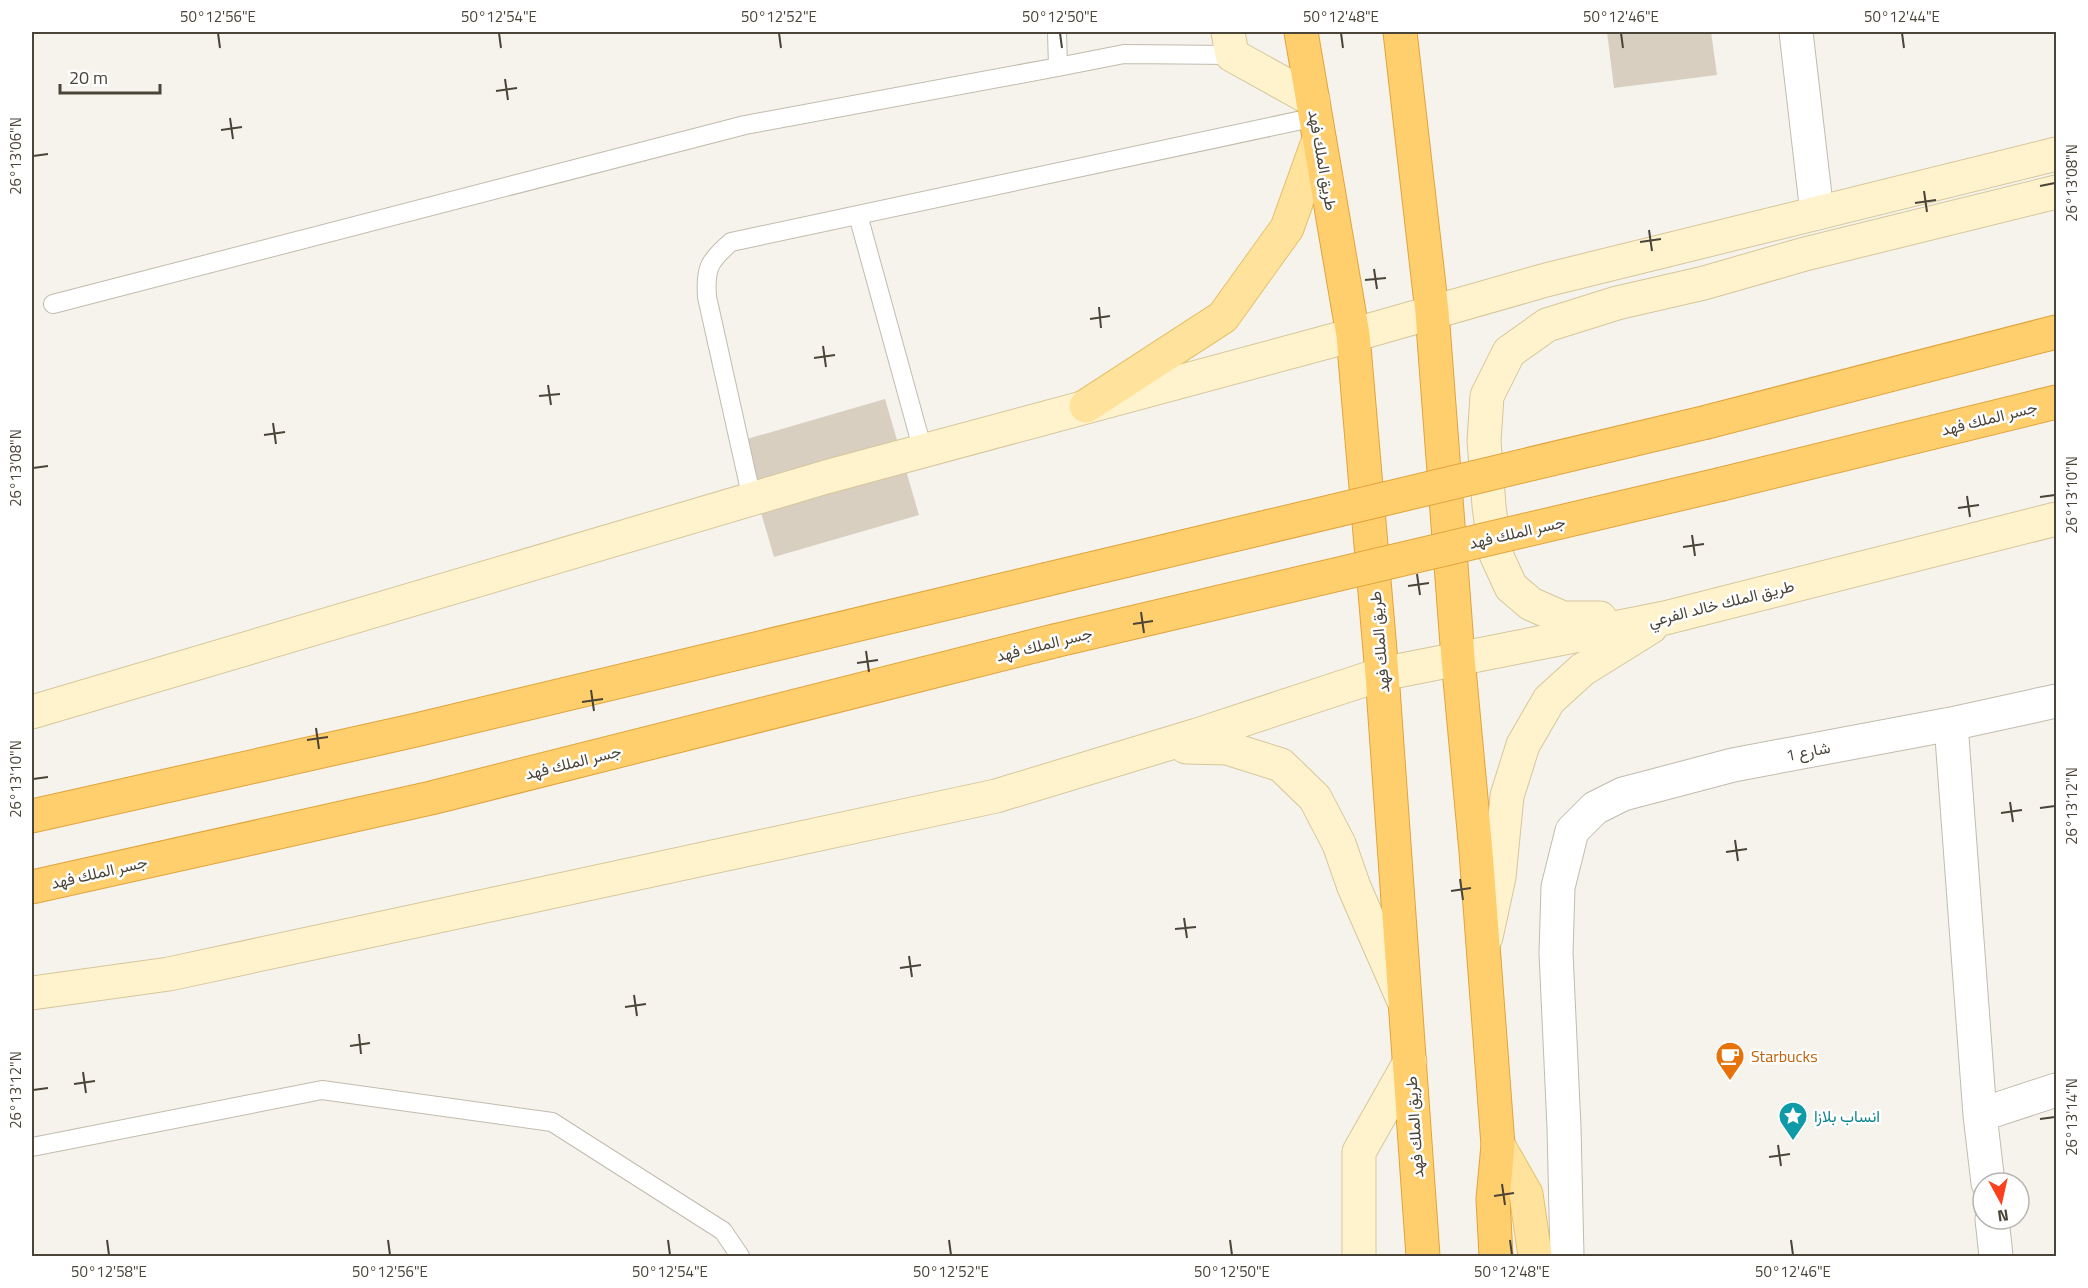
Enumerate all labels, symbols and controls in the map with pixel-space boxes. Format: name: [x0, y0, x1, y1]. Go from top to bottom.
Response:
text: 50°12'56"E: [180, 5, 256, 28]
text: 50°12'54"E: [461, 5, 537, 28]
text: 50°12'52"E: [741, 5, 817, 28]
text: 50°12'50"E: [1022, 5, 1098, 28]
text: 50°12'48"E: [1303, 5, 1379, 28]
text: 50°12'46"E: [1583, 5, 1659, 28]
text: 50°12'44"E: [1864, 5, 1940, 28]
scale bar: [60, 57, 160, 95]
text: 20 m: [69, 64, 108, 91]
street label: طريق الملك فهد: [1302, 108, 1344, 212]
text: 26°13'06"N: [4, 117, 27, 195]
text: 26°13'08"N: [2060, 144, 2083, 222]
street label: جسر الملك فهد: [1938, 394, 2040, 442]
text: 26°13'08"N: [4, 429, 27, 507]
text: 26°13'10"N: [2060, 456, 2083, 534]
street label: جسر الملك فهد: [1466, 509, 1568, 555]
street label: طريق الملك خالد الفرعي: [1646, 573, 1797, 635]
street label: طريق الملك فهد: [1363, 590, 1395, 694]
street label: جسر الملك فهد: [993, 620, 1095, 668]
street label: شارع 1: [1784, 735, 1832, 767]
street label: جسر الملك فهد: [522, 738, 624, 786]
text: 26°13'10"N: [4, 740, 27, 818]
text: 26°13'12"N: [2060, 767, 2083, 845]
street label: جسر الملك فهد: [48, 849, 150, 895]
cafe icon: Starbucks: [1714, 1040, 1746, 1082]
place label: Starbucks: [1751, 1044, 1818, 1068]
text: 26°13'12"N: [4, 1051, 27, 1129]
street label: طريق الملك فهد: [1398, 1075, 1430, 1179]
text: 26°13'14"N: [2060, 1078, 2083, 1156]
place icon: انساب بلازا: [1777, 1100, 1809, 1142]
place label: انساب بلازا: [1814, 1104, 1880, 1128]
north arrow: [1971, 1171, 2031, 1231]
text: N: [1996, 1203, 2010, 1229]
text: 50°12'58"E: [71, 1260, 147, 1283]
text: 50°12'56"E: [352, 1260, 428, 1283]
text: 50°12'54"E: [632, 1260, 708, 1283]
text: 50°12'52"E: [913, 1260, 989, 1283]
text: 50°12'50"E: [1194, 1260, 1270, 1283]
text: 50°12'48"E: [1474, 1260, 1550, 1283]
text: 50°12'46"E: [1755, 1260, 1831, 1283]

